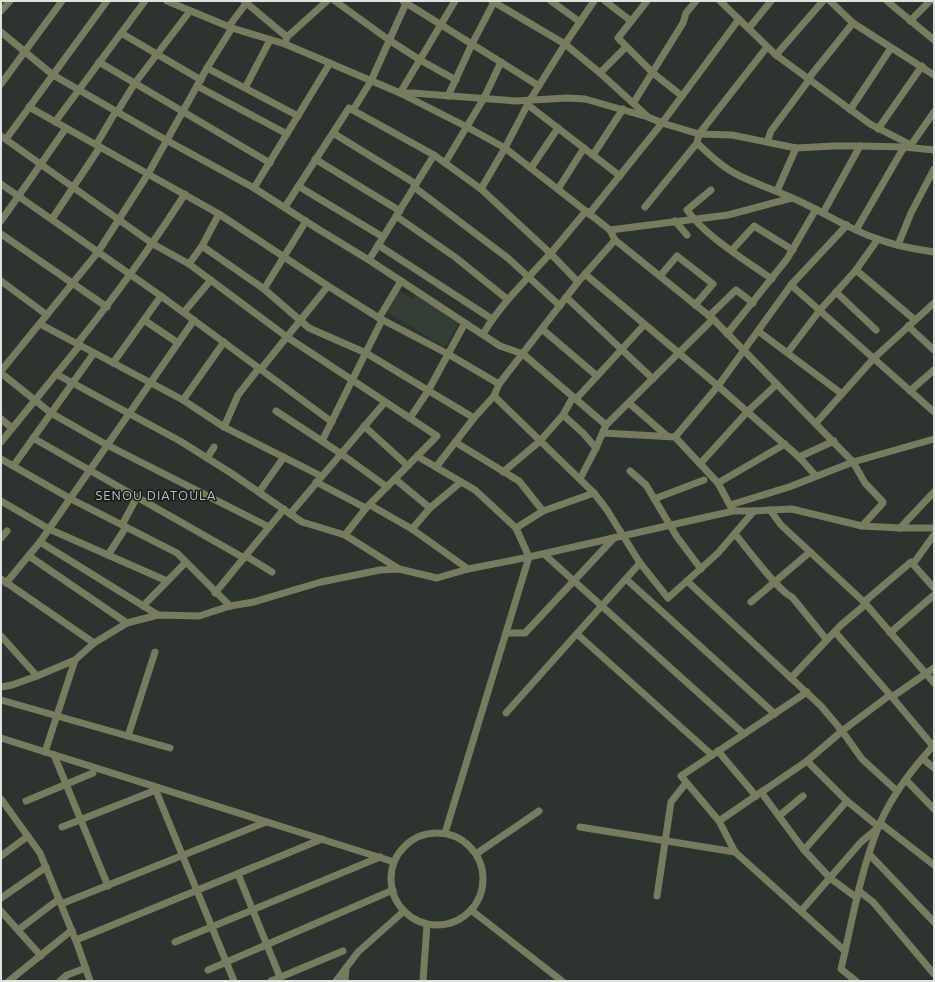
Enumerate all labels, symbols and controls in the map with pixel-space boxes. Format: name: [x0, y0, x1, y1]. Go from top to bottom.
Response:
district label: SENOU DIATOULA: [96, 488, 216, 502]

